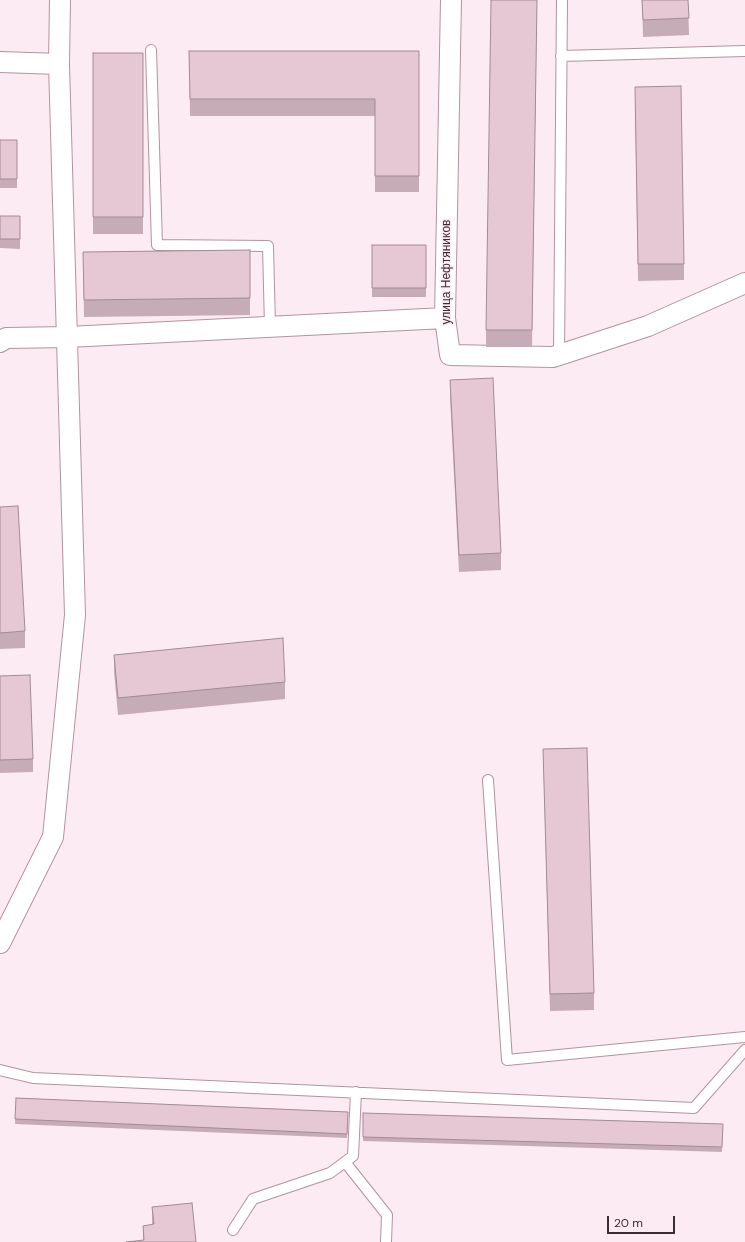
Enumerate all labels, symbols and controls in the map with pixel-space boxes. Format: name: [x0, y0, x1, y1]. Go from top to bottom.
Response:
street label: улица Нефтяников: [440, 220, 454, 324]
scale bar: [609, 1208, 677, 1234]
text: 20 m: [614, 1215, 643, 1231]

